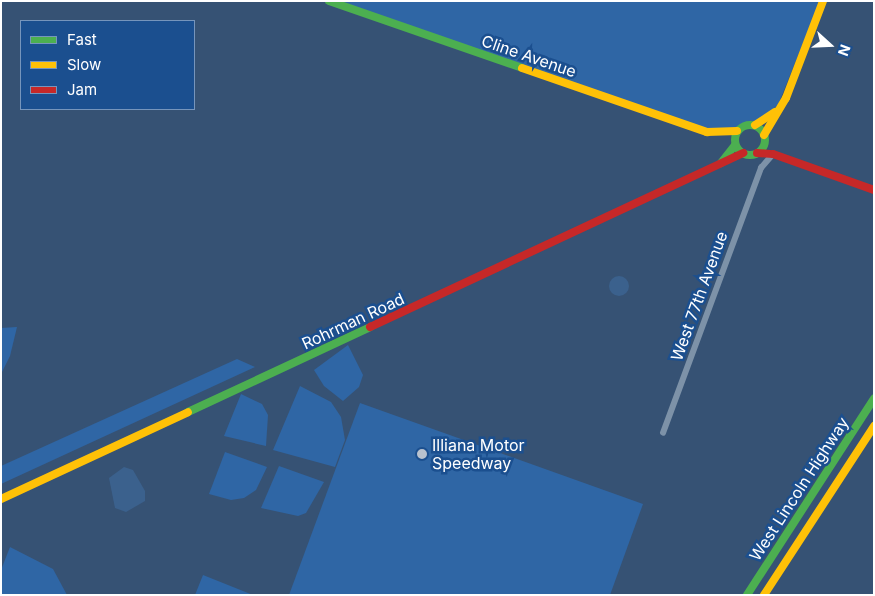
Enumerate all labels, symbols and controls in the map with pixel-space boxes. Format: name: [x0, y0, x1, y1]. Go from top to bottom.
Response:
legend: [20, 20, 195, 110]
north arrow: [805, 20, 855, 70]
text: Fast: [67, 30, 97, 49]
street label: Cline Avenue: [479, 31, 579, 81]
text: N: [835, 42, 854, 58]
text: Slow: [67, 55, 101, 74]
text: Jam: [67, 80, 97, 99]
street label: West 77th Avenue: [667, 229, 731, 363]
street label: Rohrman Road: [299, 289, 407, 353]
street label: West Lincoln Highway: [745, 414, 853, 564]
place label: Illiana Motor Speedway: [432, 435, 525, 473]
marker: Illiana Motor Speedway: [416, 448, 428, 460]

